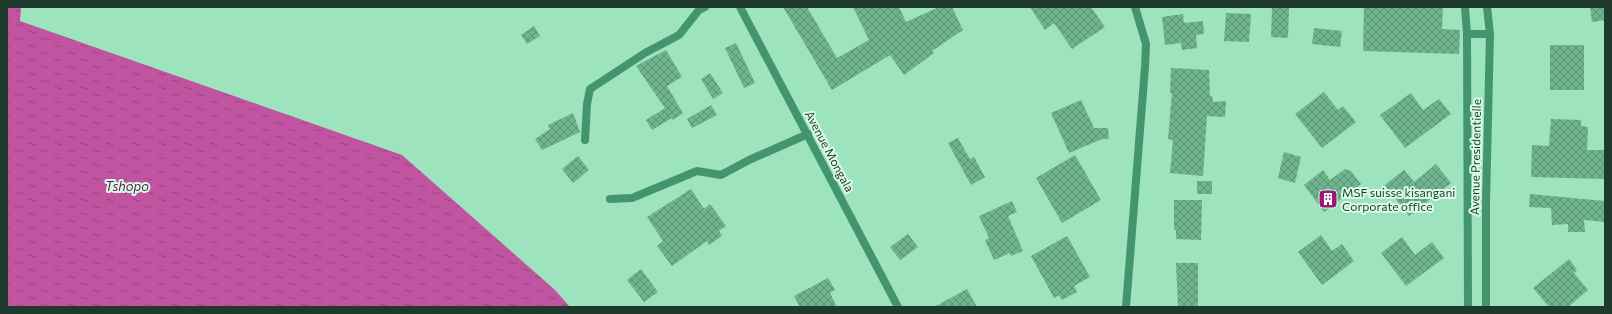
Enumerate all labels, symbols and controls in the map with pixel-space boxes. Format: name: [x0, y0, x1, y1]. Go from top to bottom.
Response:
street label: Avenue Presidentielle: [1467, 99, 1483, 215]
street label: Avenue Mongala: [803, 108, 857, 194]
water label: Tshopo: [105, 178, 149, 194]
place label: MSF suisse kisangani Corporate office: [1342, 185, 1455, 213]
building icon: MSF suisse kisangani Corporate office: [1317, 188, 1339, 210]

